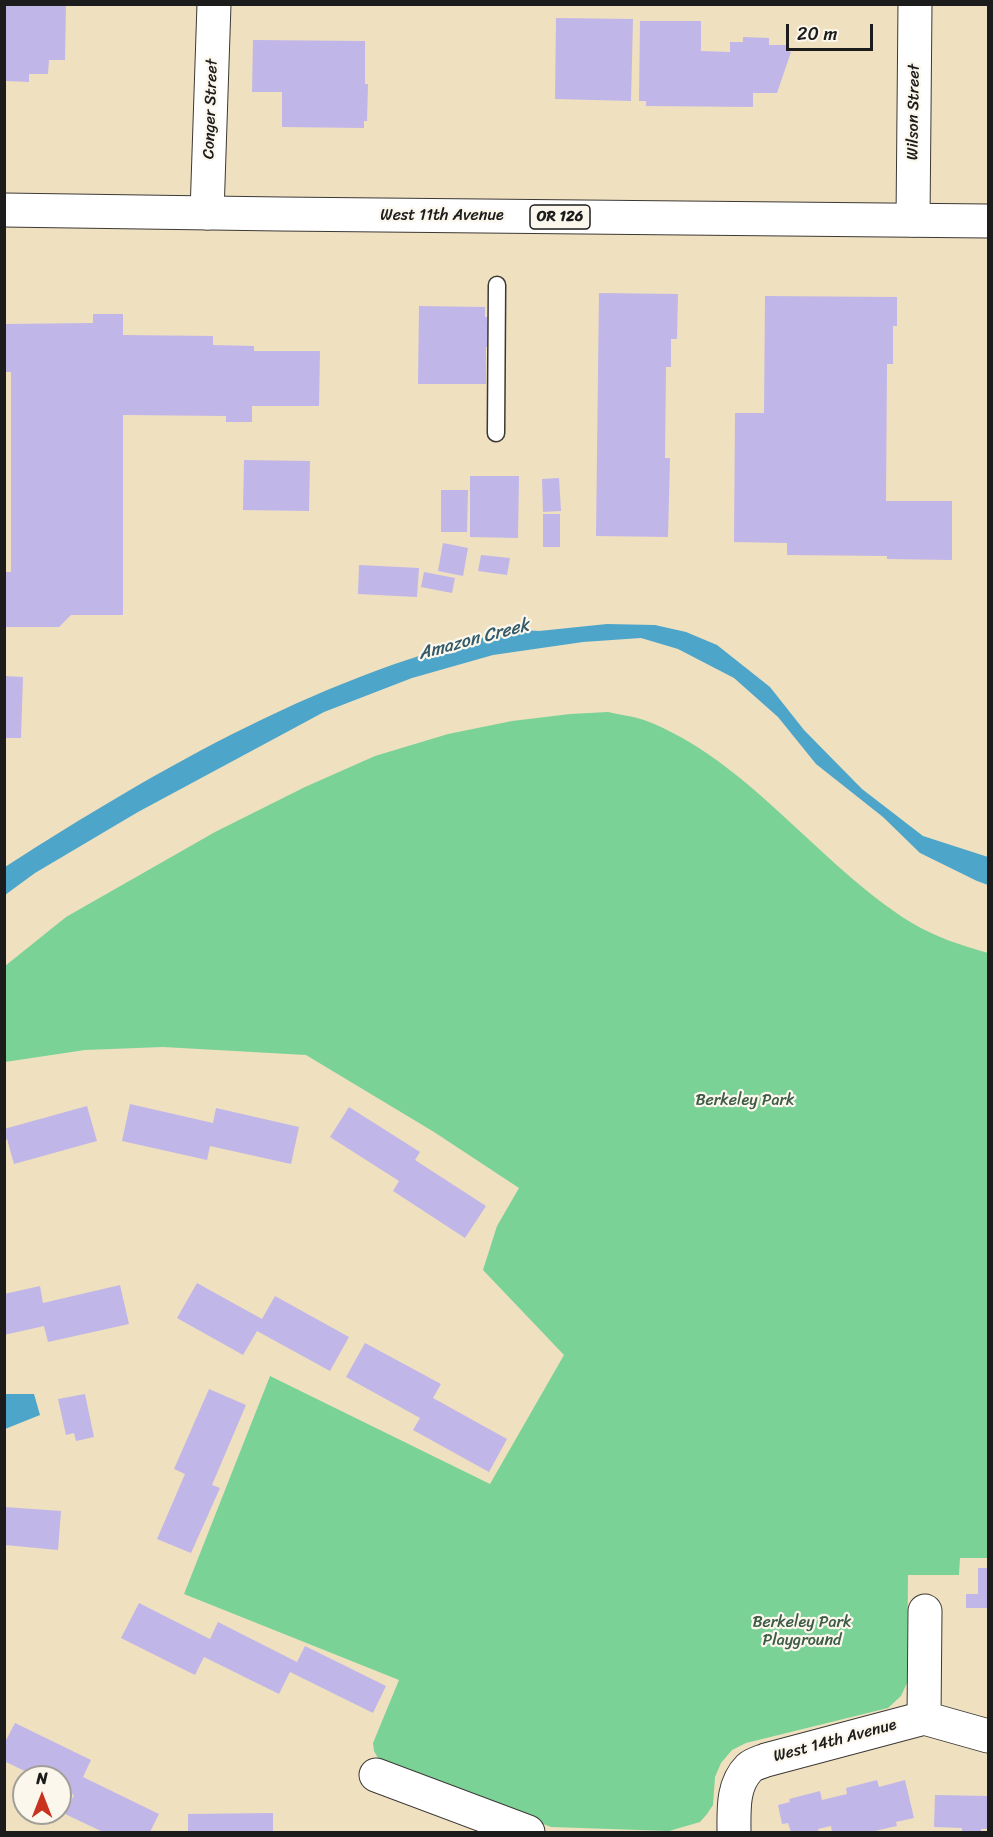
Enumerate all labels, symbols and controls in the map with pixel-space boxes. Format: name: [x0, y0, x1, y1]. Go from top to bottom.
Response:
scale bar: [789, 12, 876, 50]
text: 20 m: [797, 18, 837, 50]
street label: Conger Street: [200, 59, 222, 159]
street label: Wilson Street: [904, 64, 924, 160]
road number: OR 126: [530, 205, 590, 229]
street label: West 11th Avenue: [380, 206, 504, 226]
water label: Amazon Creek: [416, 615, 532, 665]
park label: Berkeley Park: [695, 1091, 795, 1111]
park label: Berkeley Park Playground: [752, 1613, 852, 1651]
street label: West 14th Avenue: [771, 1715, 899, 1767]
text: N: [36, 1764, 48, 1793]
north arrow: [12, 1765, 72, 1825]

